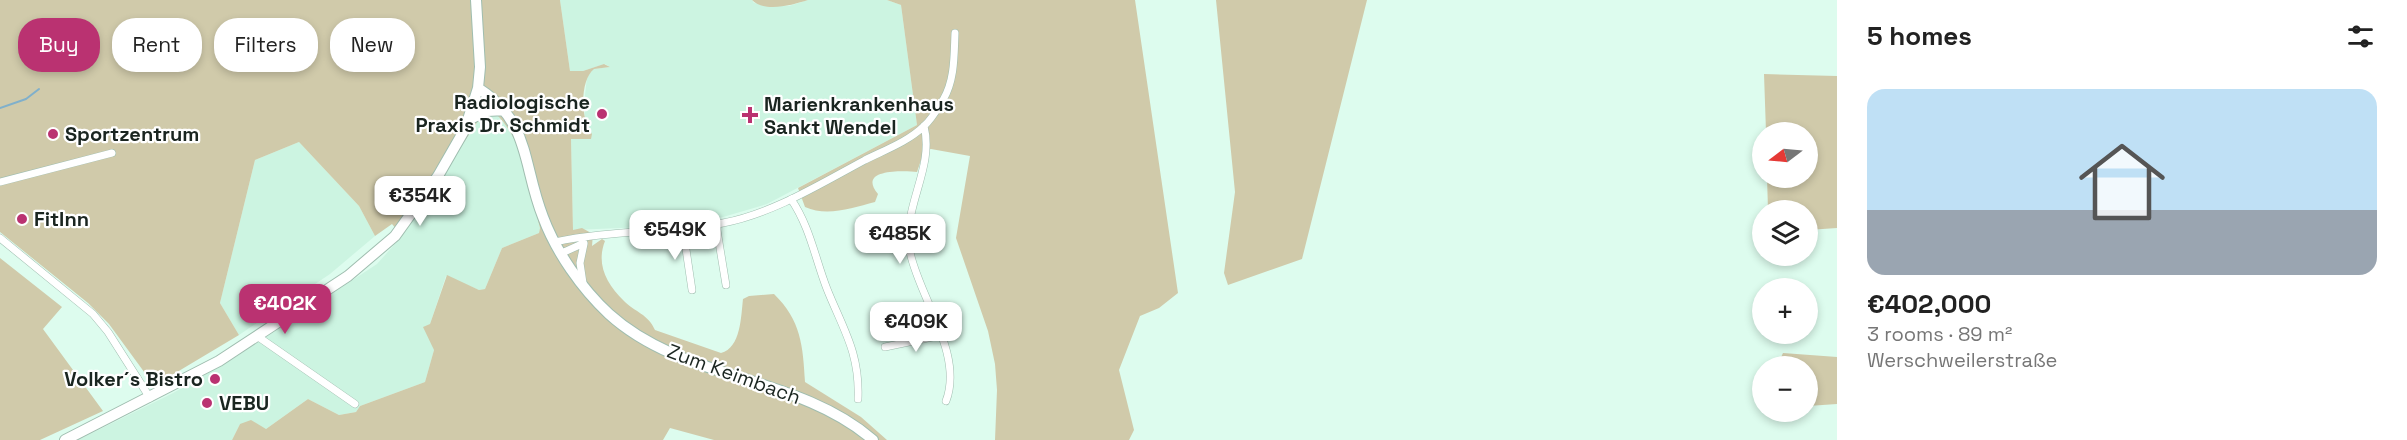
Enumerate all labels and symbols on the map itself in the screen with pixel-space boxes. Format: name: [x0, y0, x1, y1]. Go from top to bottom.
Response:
place label: Radiologische Praxis Dr. Schmidt: [415, 89, 590, 138]
place label: Marienkrankenhaus Sankt Wendel: [764, 91, 954, 140]
marker: Marienkrankenhaus Sankt Wendel: [741, 106, 759, 124]
marker: Radiologische Praxis Dr. Schmidt: [595, 107, 609, 121]
place label: Sportzentrum: [65, 121, 199, 147]
north arrow: [1752, 122, 1818, 188]
marker: Sportzentrum: [46, 127, 60, 141]
pin: €354K: [378, 176, 462, 227]
place label: FitInn: [34, 206, 89, 232]
pin: €549K: [633, 210, 717, 261]
marker: FitInn: [15, 212, 29, 226]
pin: €485K: [858, 214, 942, 265]
pin: €402K: [243, 284, 327, 335]
pin: €409K: [874, 302, 958, 353]
street label: Zum Keimbach: [664, 338, 804, 410]
place label: Volker´s Bistro: [64, 366, 203, 392]
marker: Volker´s Bistro: [208, 372, 222, 386]
place label: VEBU: [219, 390, 269, 416]
marker: VEBU: [200, 396, 214, 410]

